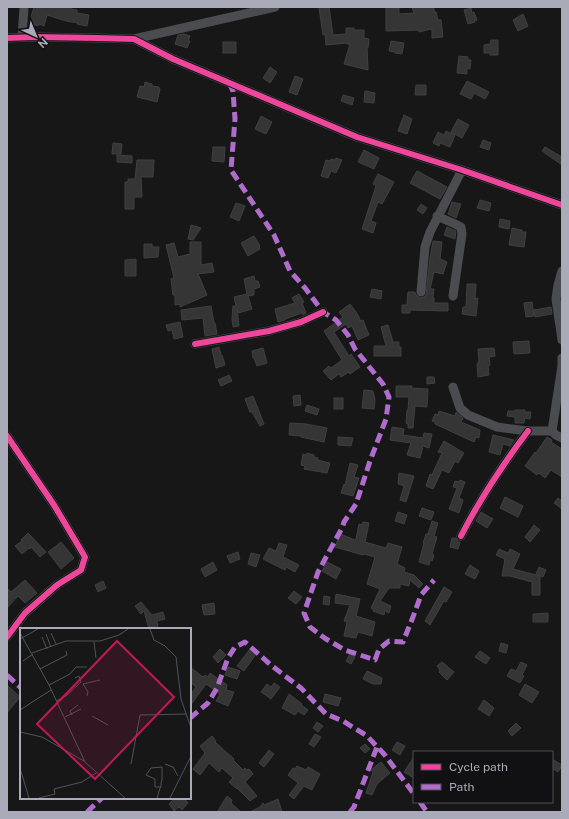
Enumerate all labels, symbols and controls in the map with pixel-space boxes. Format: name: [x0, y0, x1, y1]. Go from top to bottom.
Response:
north arrow: [16, 16, 56, 56]
text: N: [36, 36, 50, 50]
inset map: [20, 628, 191, 799]
legend: [413, 751, 553, 803]
text: Cycle path: [449, 760, 508, 774]
text: Path: [449, 780, 475, 794]

